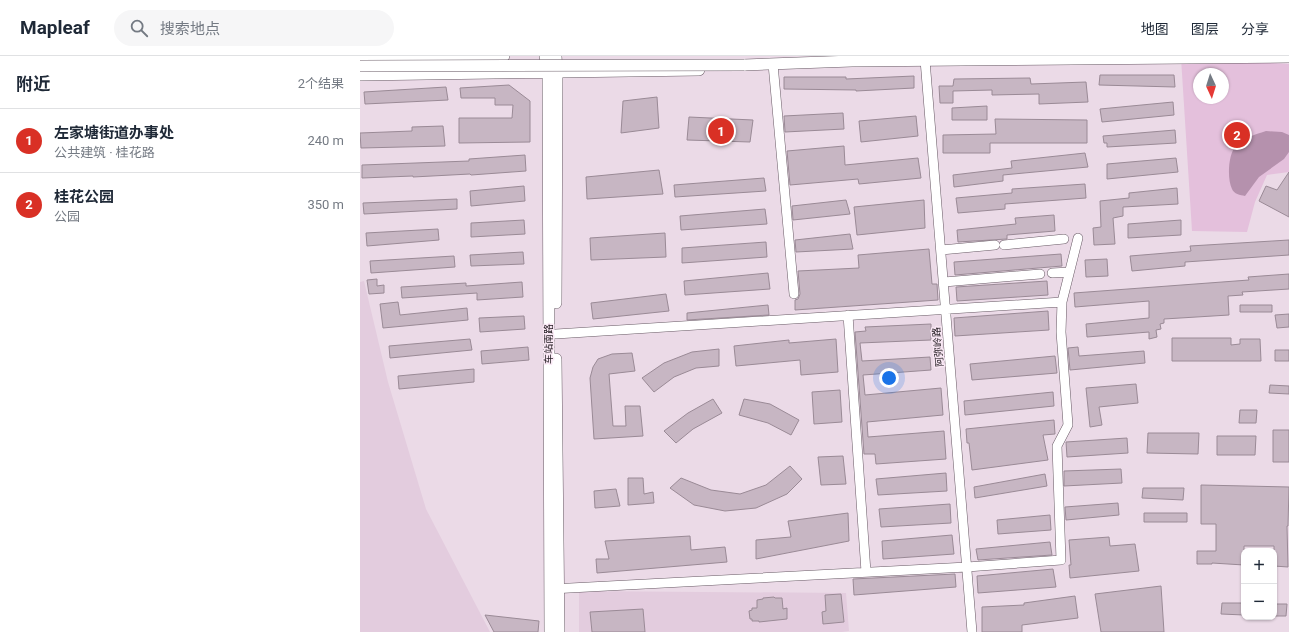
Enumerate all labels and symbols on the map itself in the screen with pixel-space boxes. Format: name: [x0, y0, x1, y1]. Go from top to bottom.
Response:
north arrow: [1193, 68, 1229, 104]
pin: 1: [708, 116, 734, 146]
pin: 2: [1224, 120, 1250, 150]
street label: 车站南路: [543, 324, 554, 364]
street label: 阿弥岭路: [931, 327, 945, 367]
your location: [879, 368, 899, 388]

